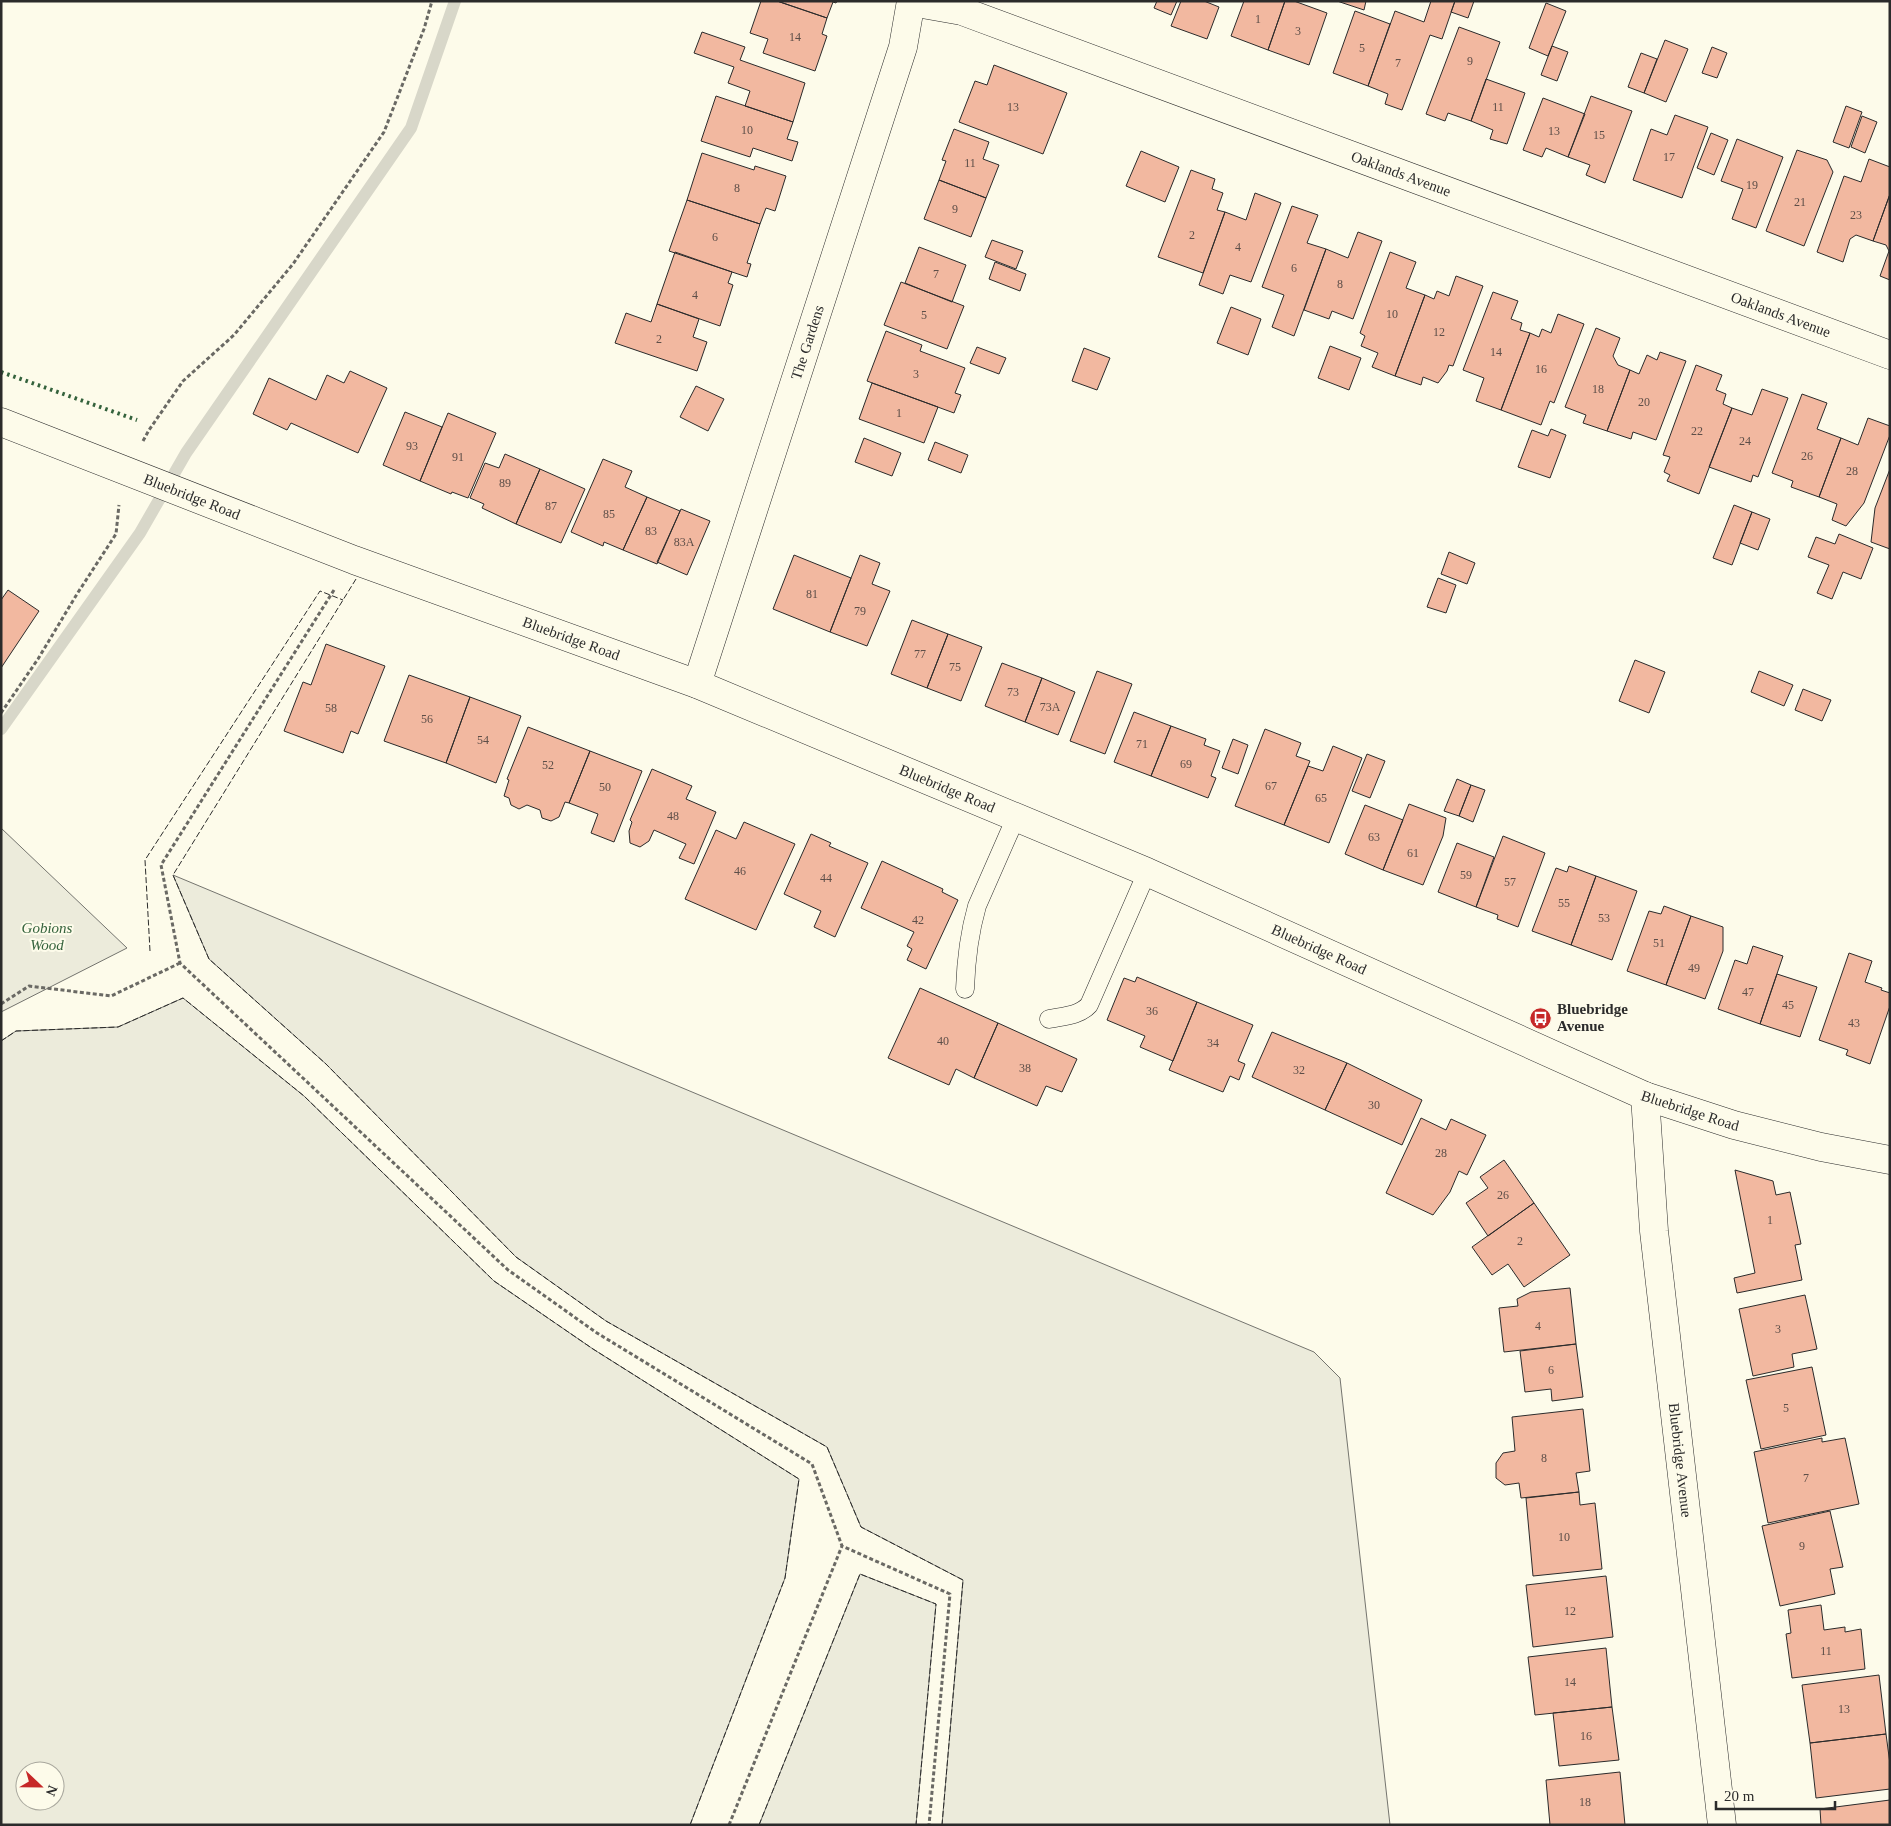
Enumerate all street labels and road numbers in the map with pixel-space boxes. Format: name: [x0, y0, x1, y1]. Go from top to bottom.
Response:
street label: Oaklands Avenue: [1349, 148, 1453, 200]
street label: Oaklands Avenue: [1729, 289, 1833, 340]
street label: The Gardens: [788, 303, 827, 382]
street label: Bluebridge Road: [141, 471, 243, 523]
street label: Bluebridge Road: [520, 614, 622, 664]
street label: Bluebridge Road: [897, 761, 998, 816]
street label: Bluebridge Road: [1269, 921, 1369, 978]
street label: Bluebridge Road: [1639, 1087, 1741, 1134]
street label: Bluebridge Avenue: [1666, 1402, 1695, 1519]

